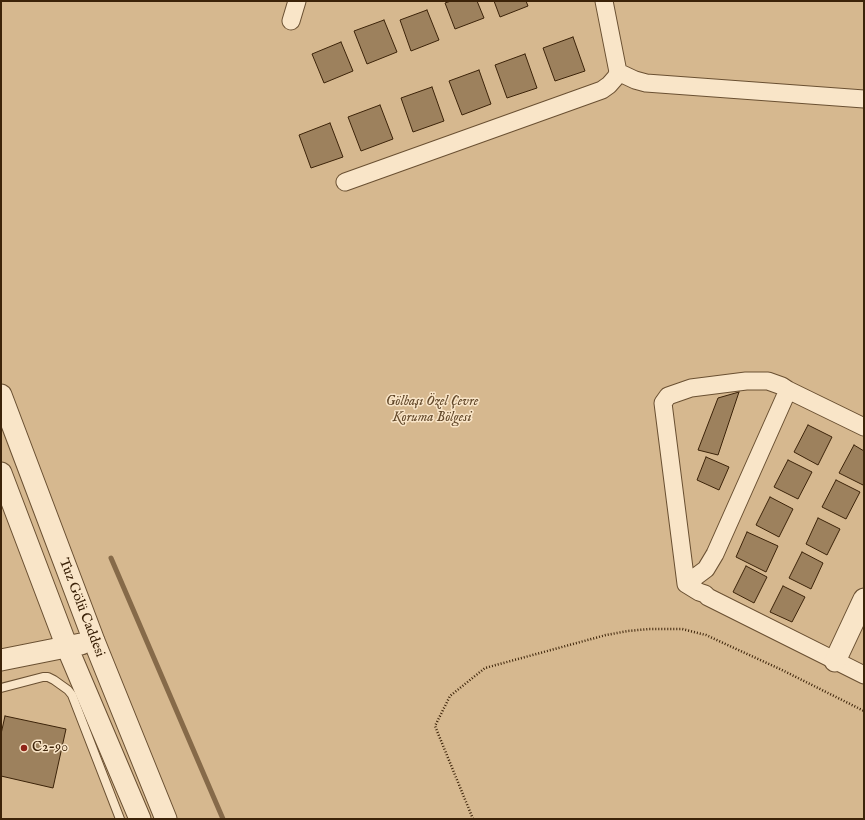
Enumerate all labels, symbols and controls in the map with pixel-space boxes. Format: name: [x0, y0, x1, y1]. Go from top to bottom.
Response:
park label: Gölbaşı Özel Çevre Koruma Bölgesi: [386, 394, 478, 426]
street label: Tuz Gölü Caddesi: [54, 556, 108, 660]
place label: C2-90: [32, 740, 68, 756]
marker: C2-90: [19, 743, 29, 753]

